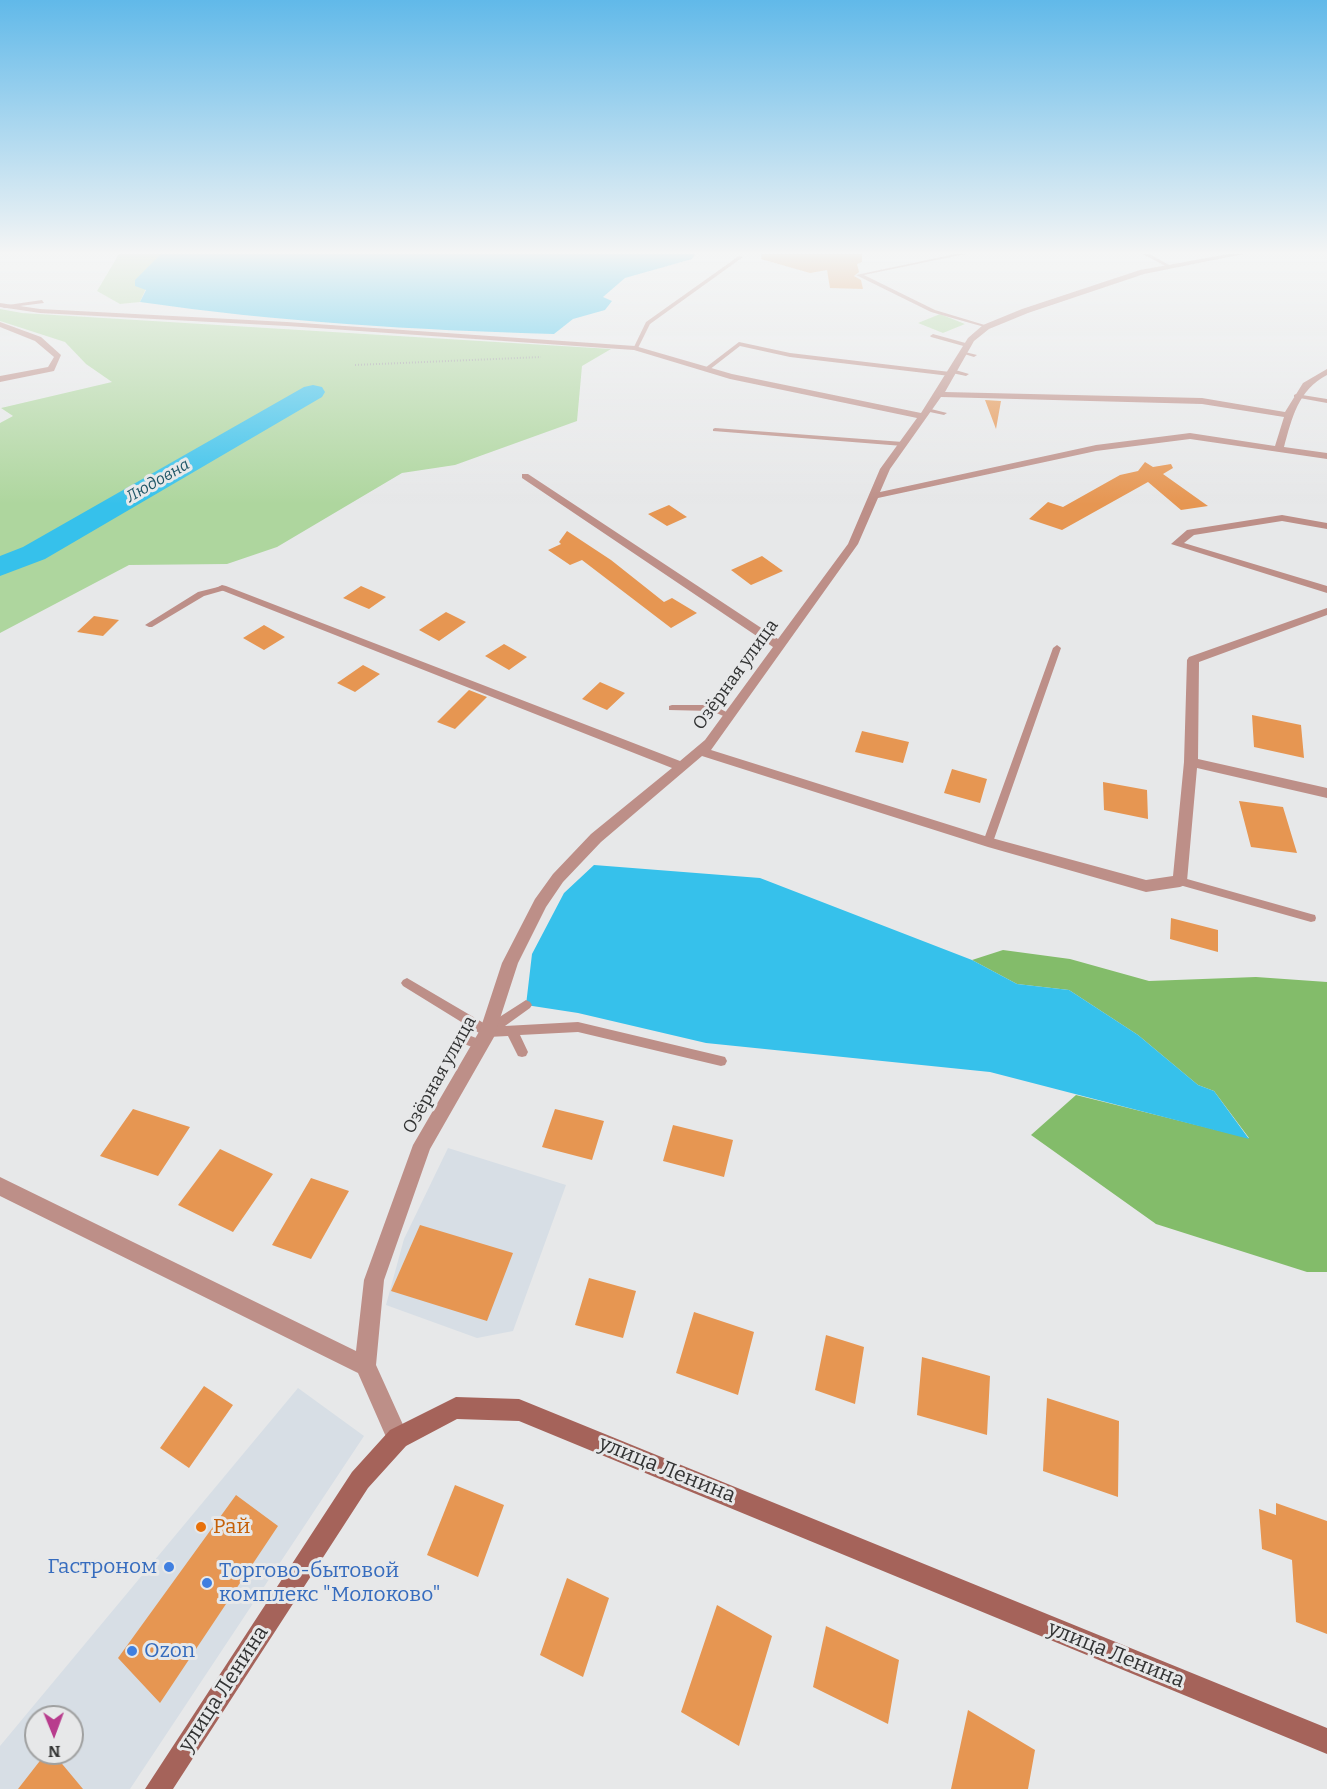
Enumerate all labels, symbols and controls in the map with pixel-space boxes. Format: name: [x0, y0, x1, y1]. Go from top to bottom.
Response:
water label: Людовна: [123, 455, 193, 507]
street label: Озёрная улица: [689, 616, 783, 734]
street label: Озёрная улица: [399, 1012, 481, 1138]
street label: улица Ленина: [595, 1431, 739, 1509]
place label: Рай: [213, 1514, 250, 1540]
marker: Рай: [194, 1520, 208, 1534]
place label: Гастроном: [48, 1554, 157, 1580]
place label: Торгово-бытовой комплекс "Молоково": [219, 1558, 441, 1608]
marker: Гастроном: [162, 1560, 176, 1574]
marker: Торгово-бытовой комплекс "Молоково": [200, 1576, 214, 1590]
street label: улица Ленина: [1044, 1616, 1188, 1694]
street label: улица Ленина: [174, 1621, 274, 1757]
place label: Ozon: [144, 1638, 195, 1664]
marker: Ozon: [125, 1644, 139, 1658]
north arrow: [24, 1705, 84, 1765]
text: N: [48, 1742, 61, 1761]

